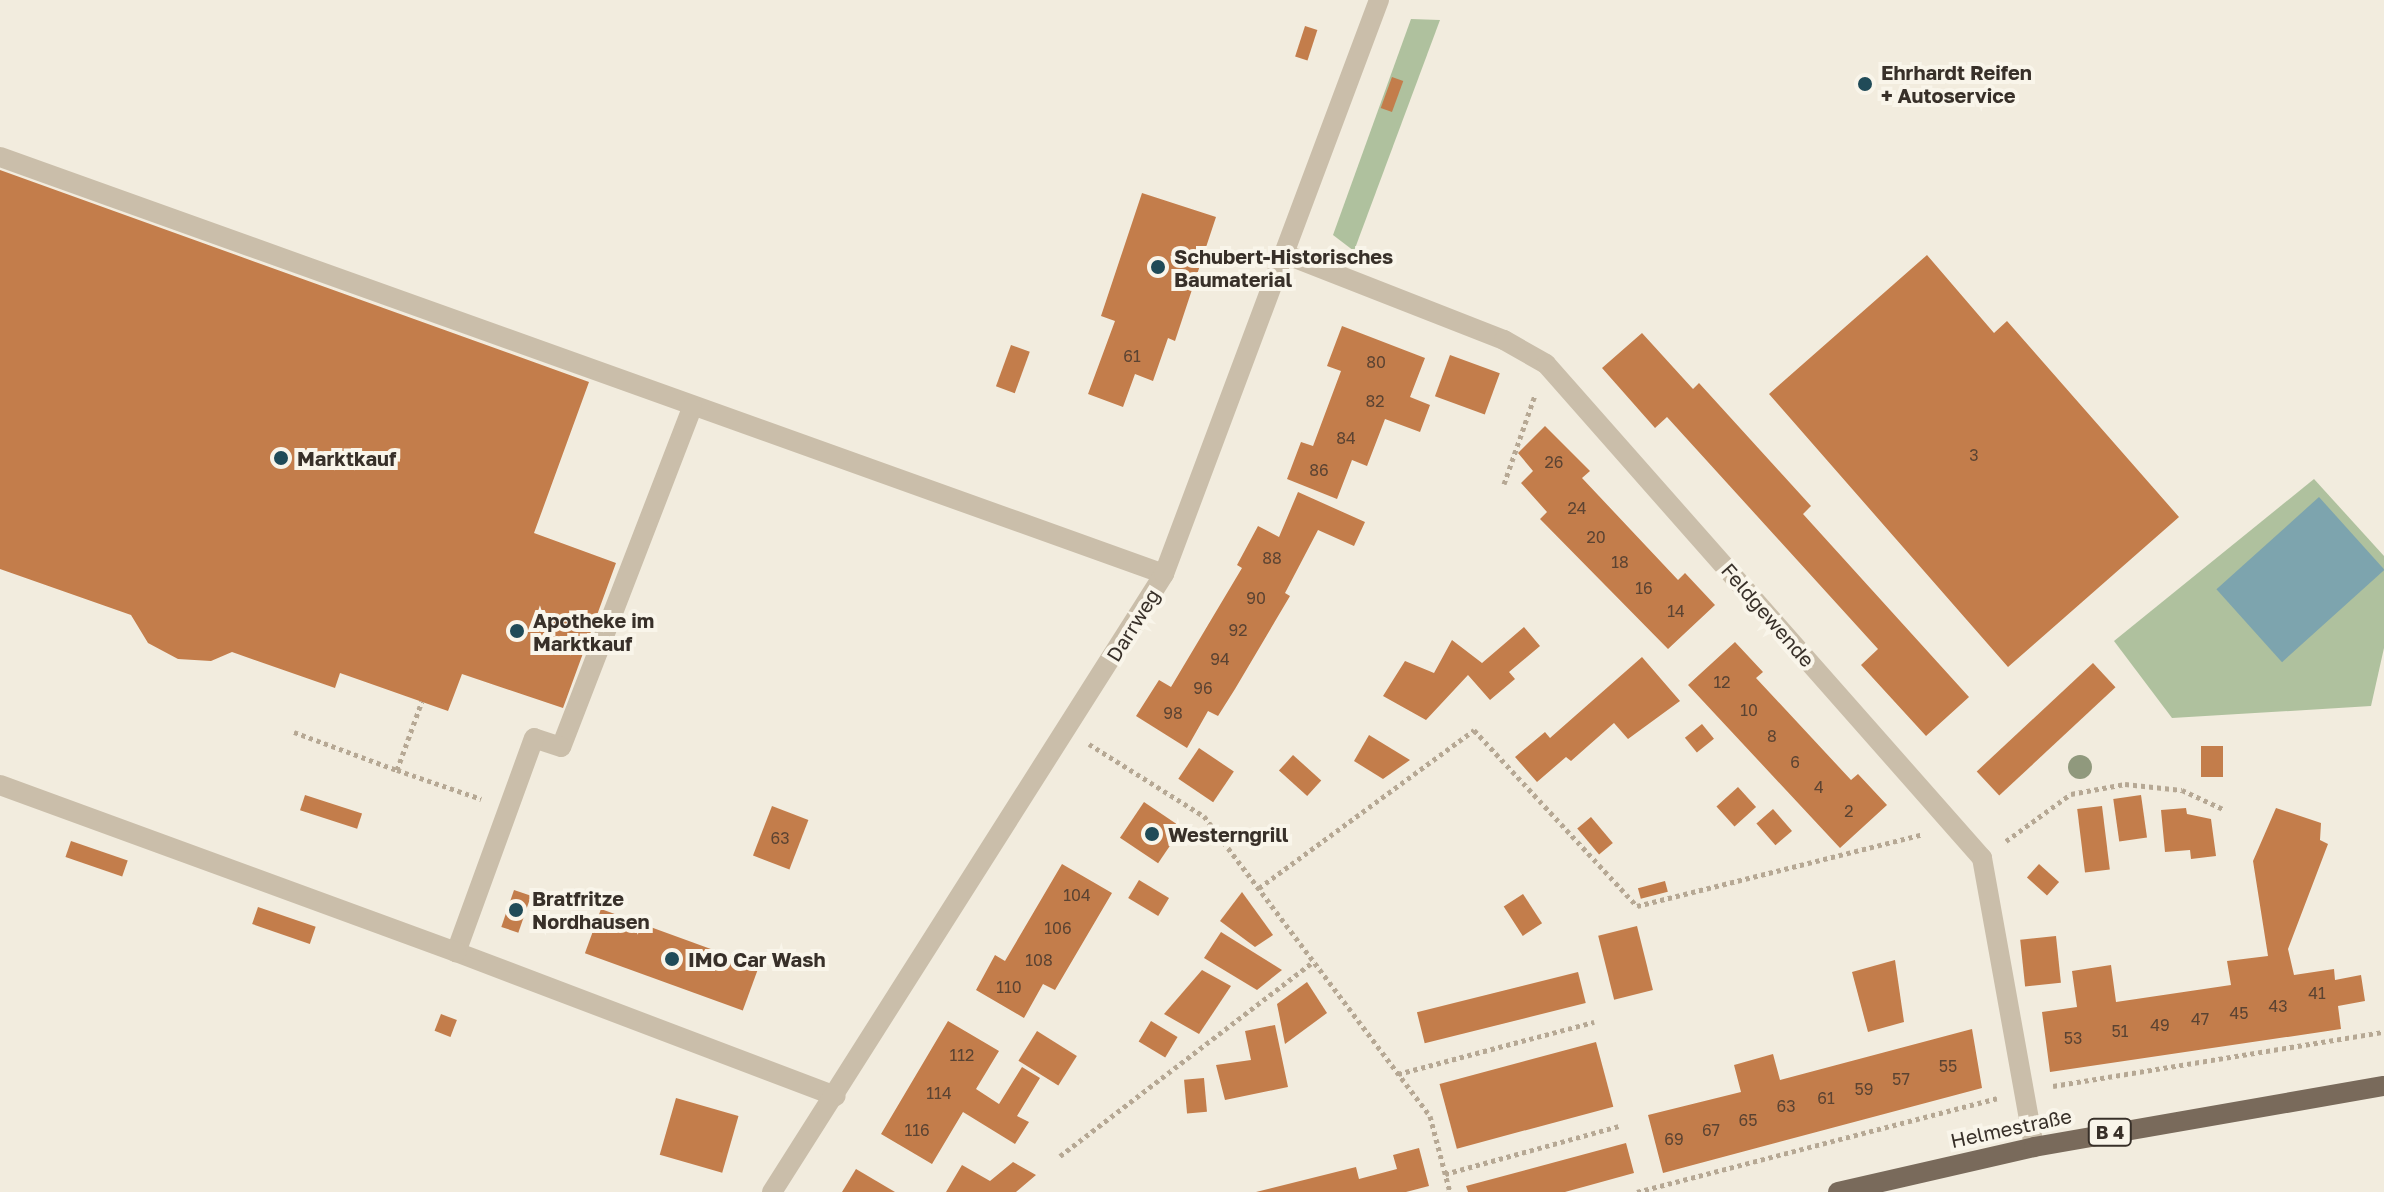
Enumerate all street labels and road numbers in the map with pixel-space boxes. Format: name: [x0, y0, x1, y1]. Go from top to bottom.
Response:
street label: Feldgewende: [1717, 558, 1819, 672]
street label: Darrweg: [1101, 584, 1165, 666]
street label: Helmestraße: [1948, 1103, 2074, 1153]
road number: B 4: [2086, 1118, 2134, 1146]

